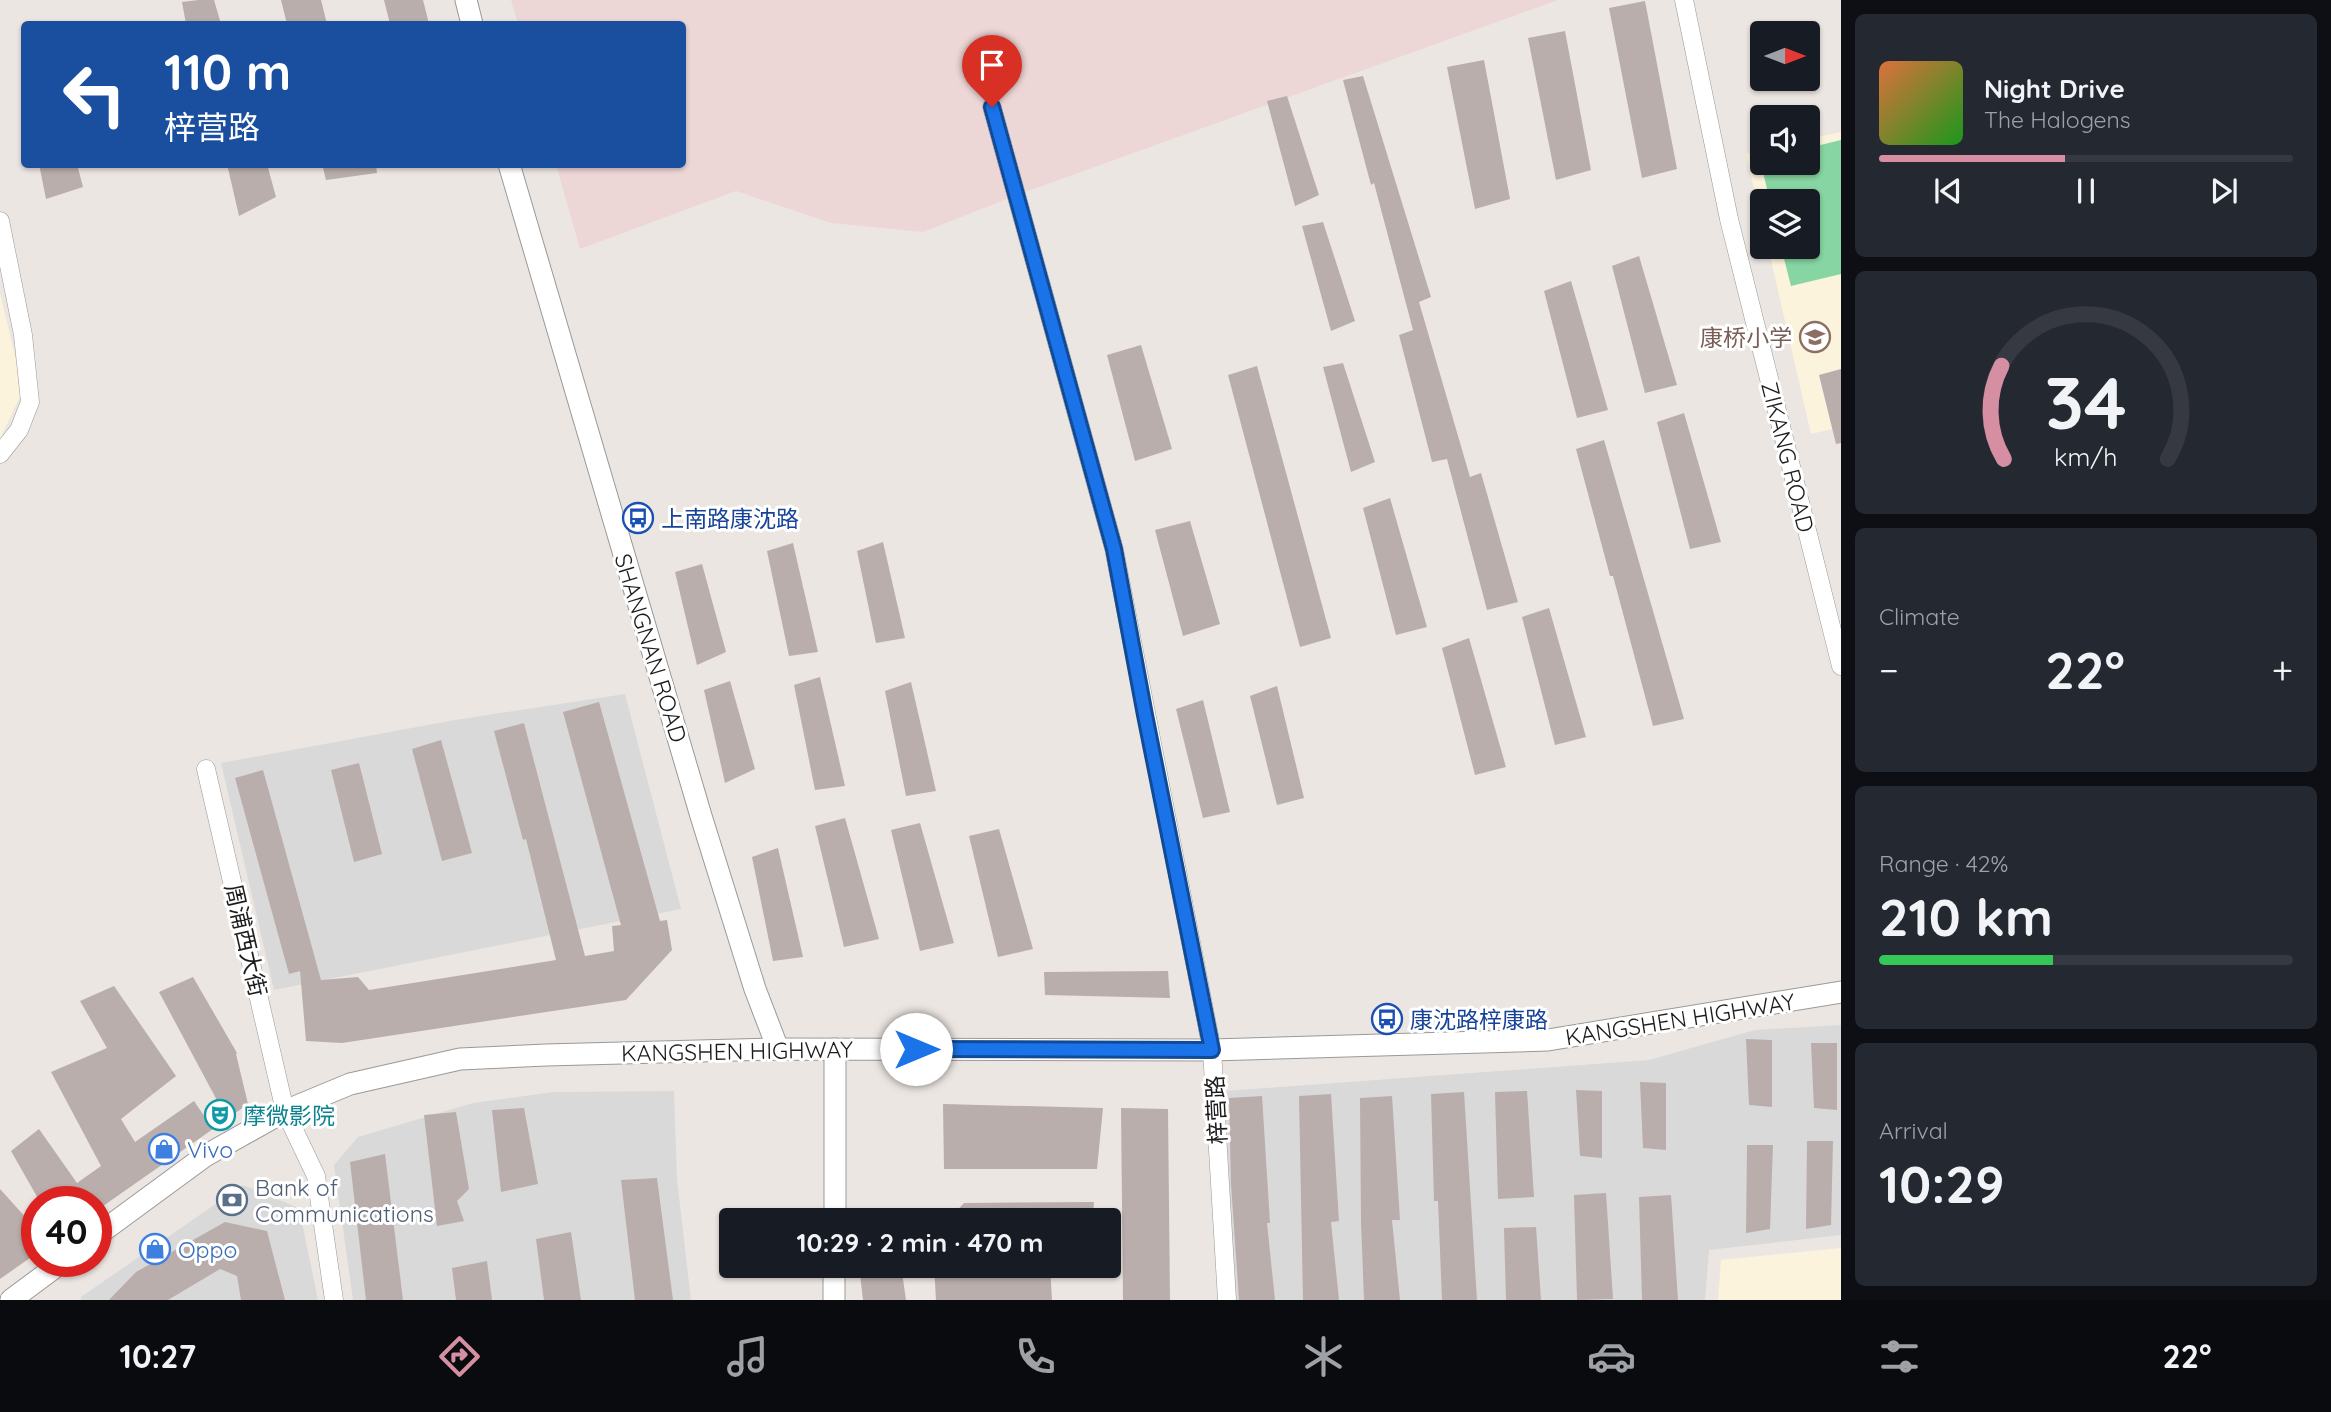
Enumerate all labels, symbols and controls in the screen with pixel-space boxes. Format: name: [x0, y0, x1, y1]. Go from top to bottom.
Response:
north arrow: [1750, 21, 1820, 91]
map controls: [1750, 21, 1820, 259]
pin: [962, 35, 1022, 107]
text: 110 m: [164, 41, 291, 102]
icon: arrive: [973, 46, 1011, 84]
icon: left: [49, 49, 140, 140]
text: Night Drive: [1984, 72, 2125, 105]
button: sound: [1750, 105, 1820, 175]
text: The Halogens: [1984, 105, 2131, 134]
text: 梓营路: [164, 107, 260, 147]
icon: previous: [1929, 172, 1967, 210]
icon: pause: [2067, 172, 2105, 210]
icon: next: [2205, 172, 2243, 210]
button: layers: [1750, 189, 1820, 259]
school or university icon: 康桥小学: [1798, 320, 1832, 354]
place label: 康桥小学: [1700, 323, 1792, 352]
text: 34: [2045, 356, 2127, 447]
street label: ZIKANG ROAD: [1755, 379, 1821, 535]
text: km/h: [2054, 441, 2118, 472]
bus stop icon: 上南路康沈路: [621, 501, 655, 535]
place label: 上南路康沈路: [661, 504, 799, 533]
street label: SHANGNAN ROAD: [609, 550, 693, 746]
text: Climate: [1879, 602, 1960, 631]
text: 22°: [2045, 637, 2125, 702]
text: −: [1879, 646, 1899, 694]
text: +: [2272, 646, 2293, 694]
text: Range · 42%: [1879, 849, 2008, 878]
street label: 周浦西大街: [219, 881, 273, 999]
text: 210 km: [1879, 884, 2053, 949]
street label: KANGSHEN HIGHWAY: [1563, 987, 1797, 1051]
bus stop icon: 康沈路梓康路: [1370, 1002, 1404, 1036]
place label: 康沈路梓康路: [1410, 1005, 1548, 1034]
position arrow: [879, 1012, 953, 1086]
street label: KANGSHEN HIGHWAY: [621, 1034, 853, 1068]
street label: 梓营路: [1200, 1075, 1232, 1145]
theatre icon: 摩微影院: [203, 1098, 237, 1132]
place label: 摩微影院: [243, 1101, 335, 1130]
text: Arrival: [1879, 1116, 1948, 1145]
shop icon: Vivo: [147, 1132, 181, 1166]
place label: Vivo: [187, 1135, 233, 1164]
text: 10:29: [1879, 1151, 2004, 1216]
place label: Bank of Communications: [255, 1173, 434, 1228]
bank icon: Bank of Communications: [215, 1183, 249, 1217]
speed limit sign: 40: [21, 1186, 112, 1277]
text: 10:29 · 2 min · 470 m: [796, 1226, 1044, 1259]
shop icon: Oppo: [138, 1232, 172, 1266]
place label: Oppo: [178, 1235, 237, 1264]
icon: directions: [435, 1332, 484, 1381]
icon: music: [723, 1332, 772, 1381]
icon: phone: [1011, 1332, 1060, 1381]
icon: climate: [1299, 1332, 1348, 1381]
icon: car: [1587, 1332, 1636, 1381]
icon: filters: [1875, 1332, 1924, 1381]
text: 10:27: [119, 1336, 196, 1376]
text: 22°: [2163, 1336, 2212, 1376]

